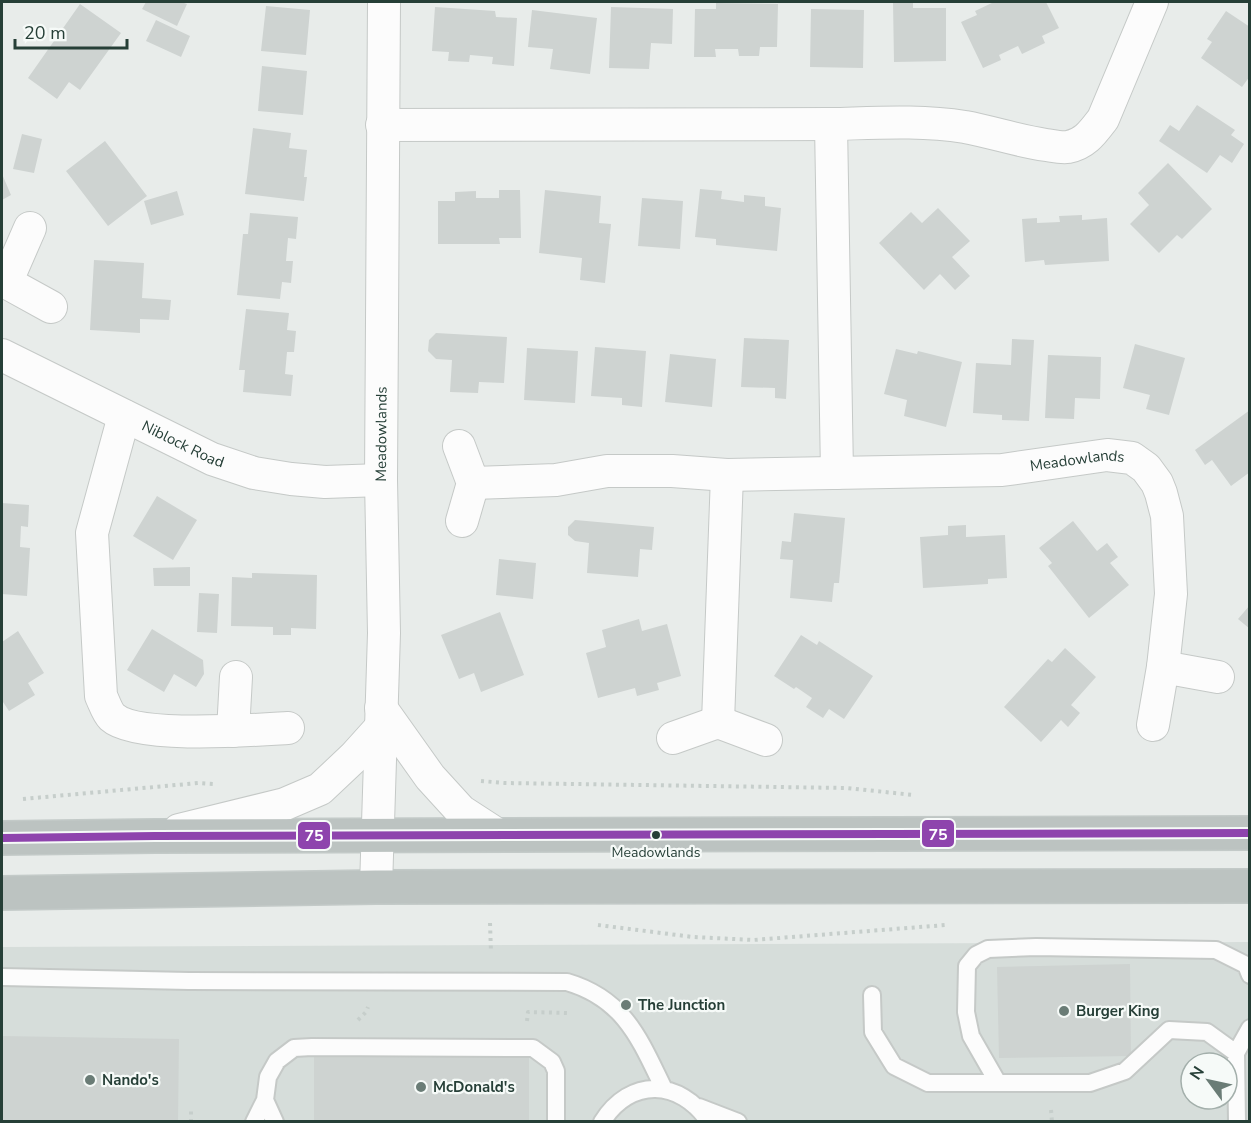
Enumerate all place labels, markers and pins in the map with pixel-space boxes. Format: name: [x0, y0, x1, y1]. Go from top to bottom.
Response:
marker: Meadowlands: [650, 829, 662, 841]
place label: Meadowlands: [612, 843, 701, 862]
place label: The Junction: [638, 995, 725, 1015]
marker: The Junction: [619, 998, 633, 1012]
place label: Burger King: [1076, 1001, 1160, 1021]
marker: Burger King: [1057, 1004, 1071, 1018]
place label: Nando's: [102, 1070, 159, 1090]
marker: Nando's: [83, 1073, 97, 1087]
place label: McDonald's: [433, 1077, 515, 1097]
marker: McDonald's: [414, 1080, 428, 1094]

